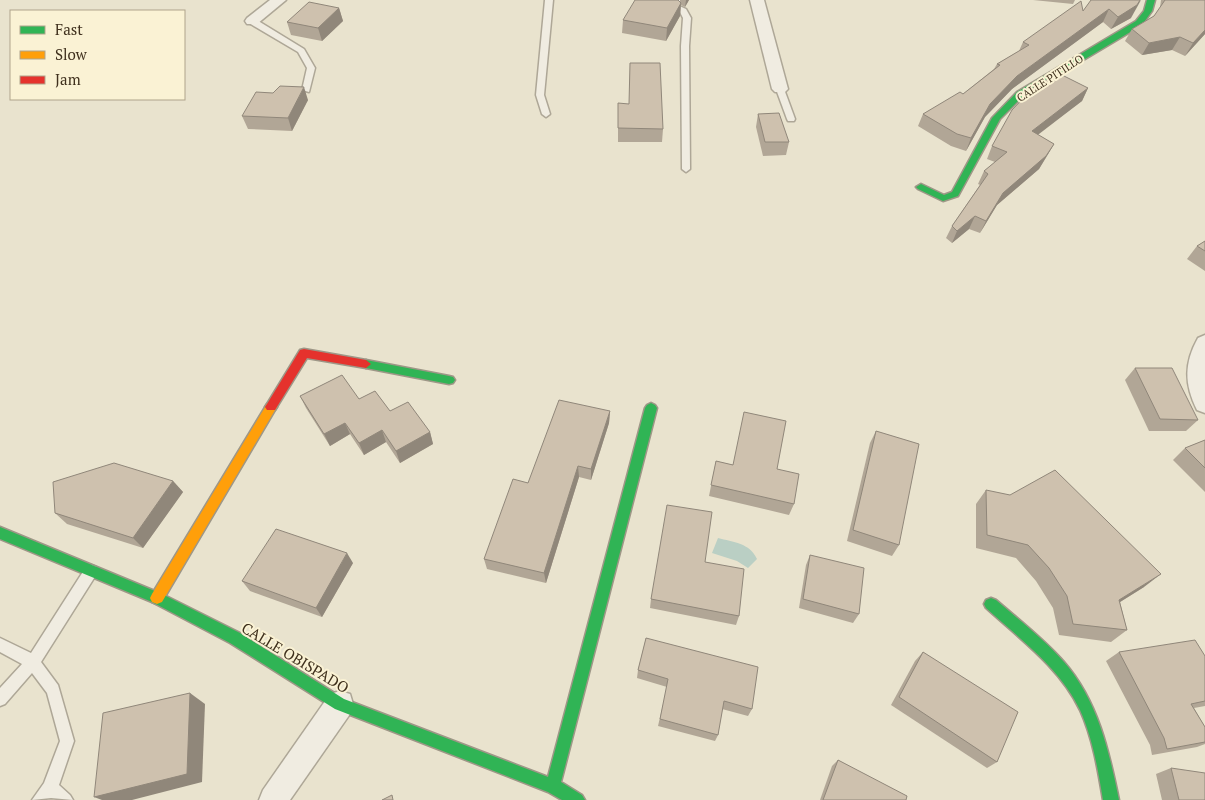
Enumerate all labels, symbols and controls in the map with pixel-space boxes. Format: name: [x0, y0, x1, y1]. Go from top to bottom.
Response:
legend: [10, 10, 185, 100]
text: Fast: [55, 19, 83, 39]
text: Slow: [55, 44, 88, 64]
street label: CALLE PITILLO: [1014, 51, 1086, 105]
text: Jam: [55, 69, 81, 89]
street label: CALLE OBISPADO: [238, 617, 353, 697]

